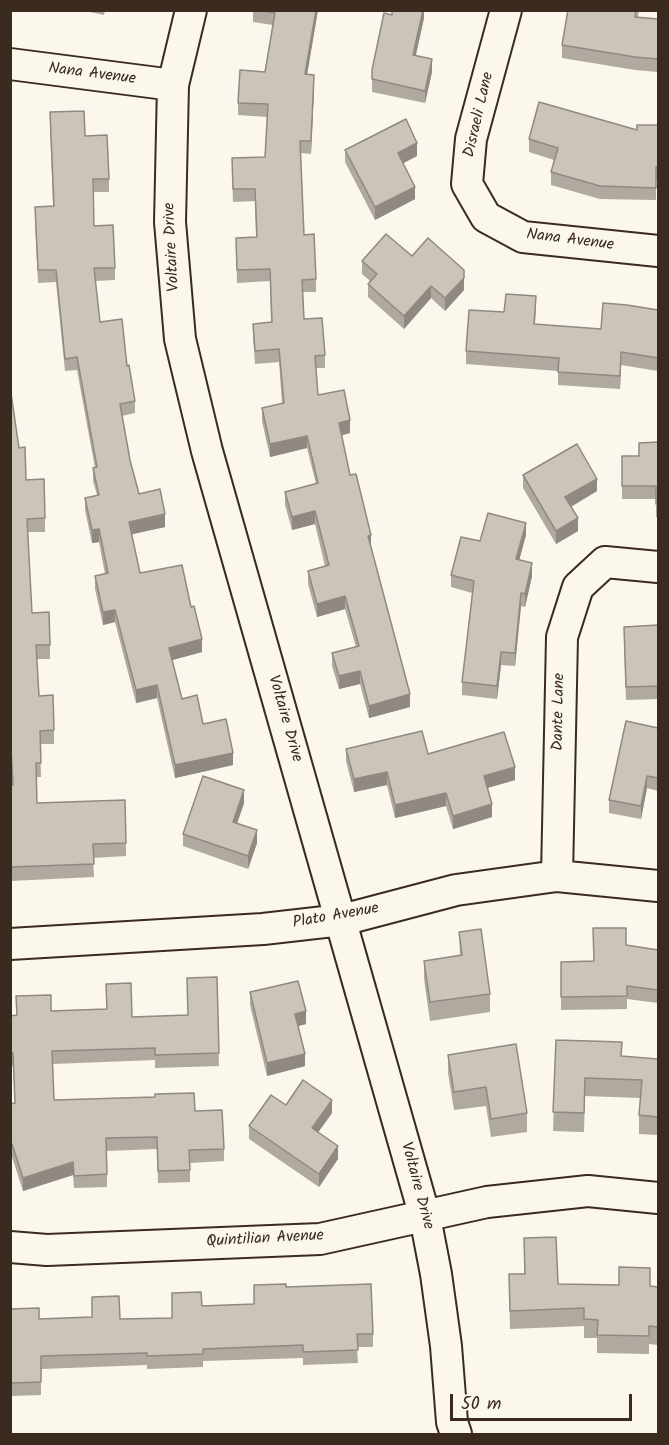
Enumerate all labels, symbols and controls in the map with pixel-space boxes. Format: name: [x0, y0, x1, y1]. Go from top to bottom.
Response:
street label: Nana Avenue: [47, 60, 137, 90]
street label: Disraeli Lane: [461, 70, 499, 160]
street label: Voltaire Drive: [161, 202, 185, 292]
street label: Nana Avenue: [525, 226, 615, 256]
street label: Voltaire Drive: [262, 673, 306, 765]
street label: Dante Lane: [550, 673, 570, 751]
street label: Plato Avenue: [291, 900, 381, 934]
street label: Voltaire Drive: [395, 1140, 437, 1232]
street label: Quintilian Avenue: [206, 1227, 324, 1253]
scale bar: [453, 1382, 634, 1420]
text: 50 m: [461, 1390, 501, 1419]

